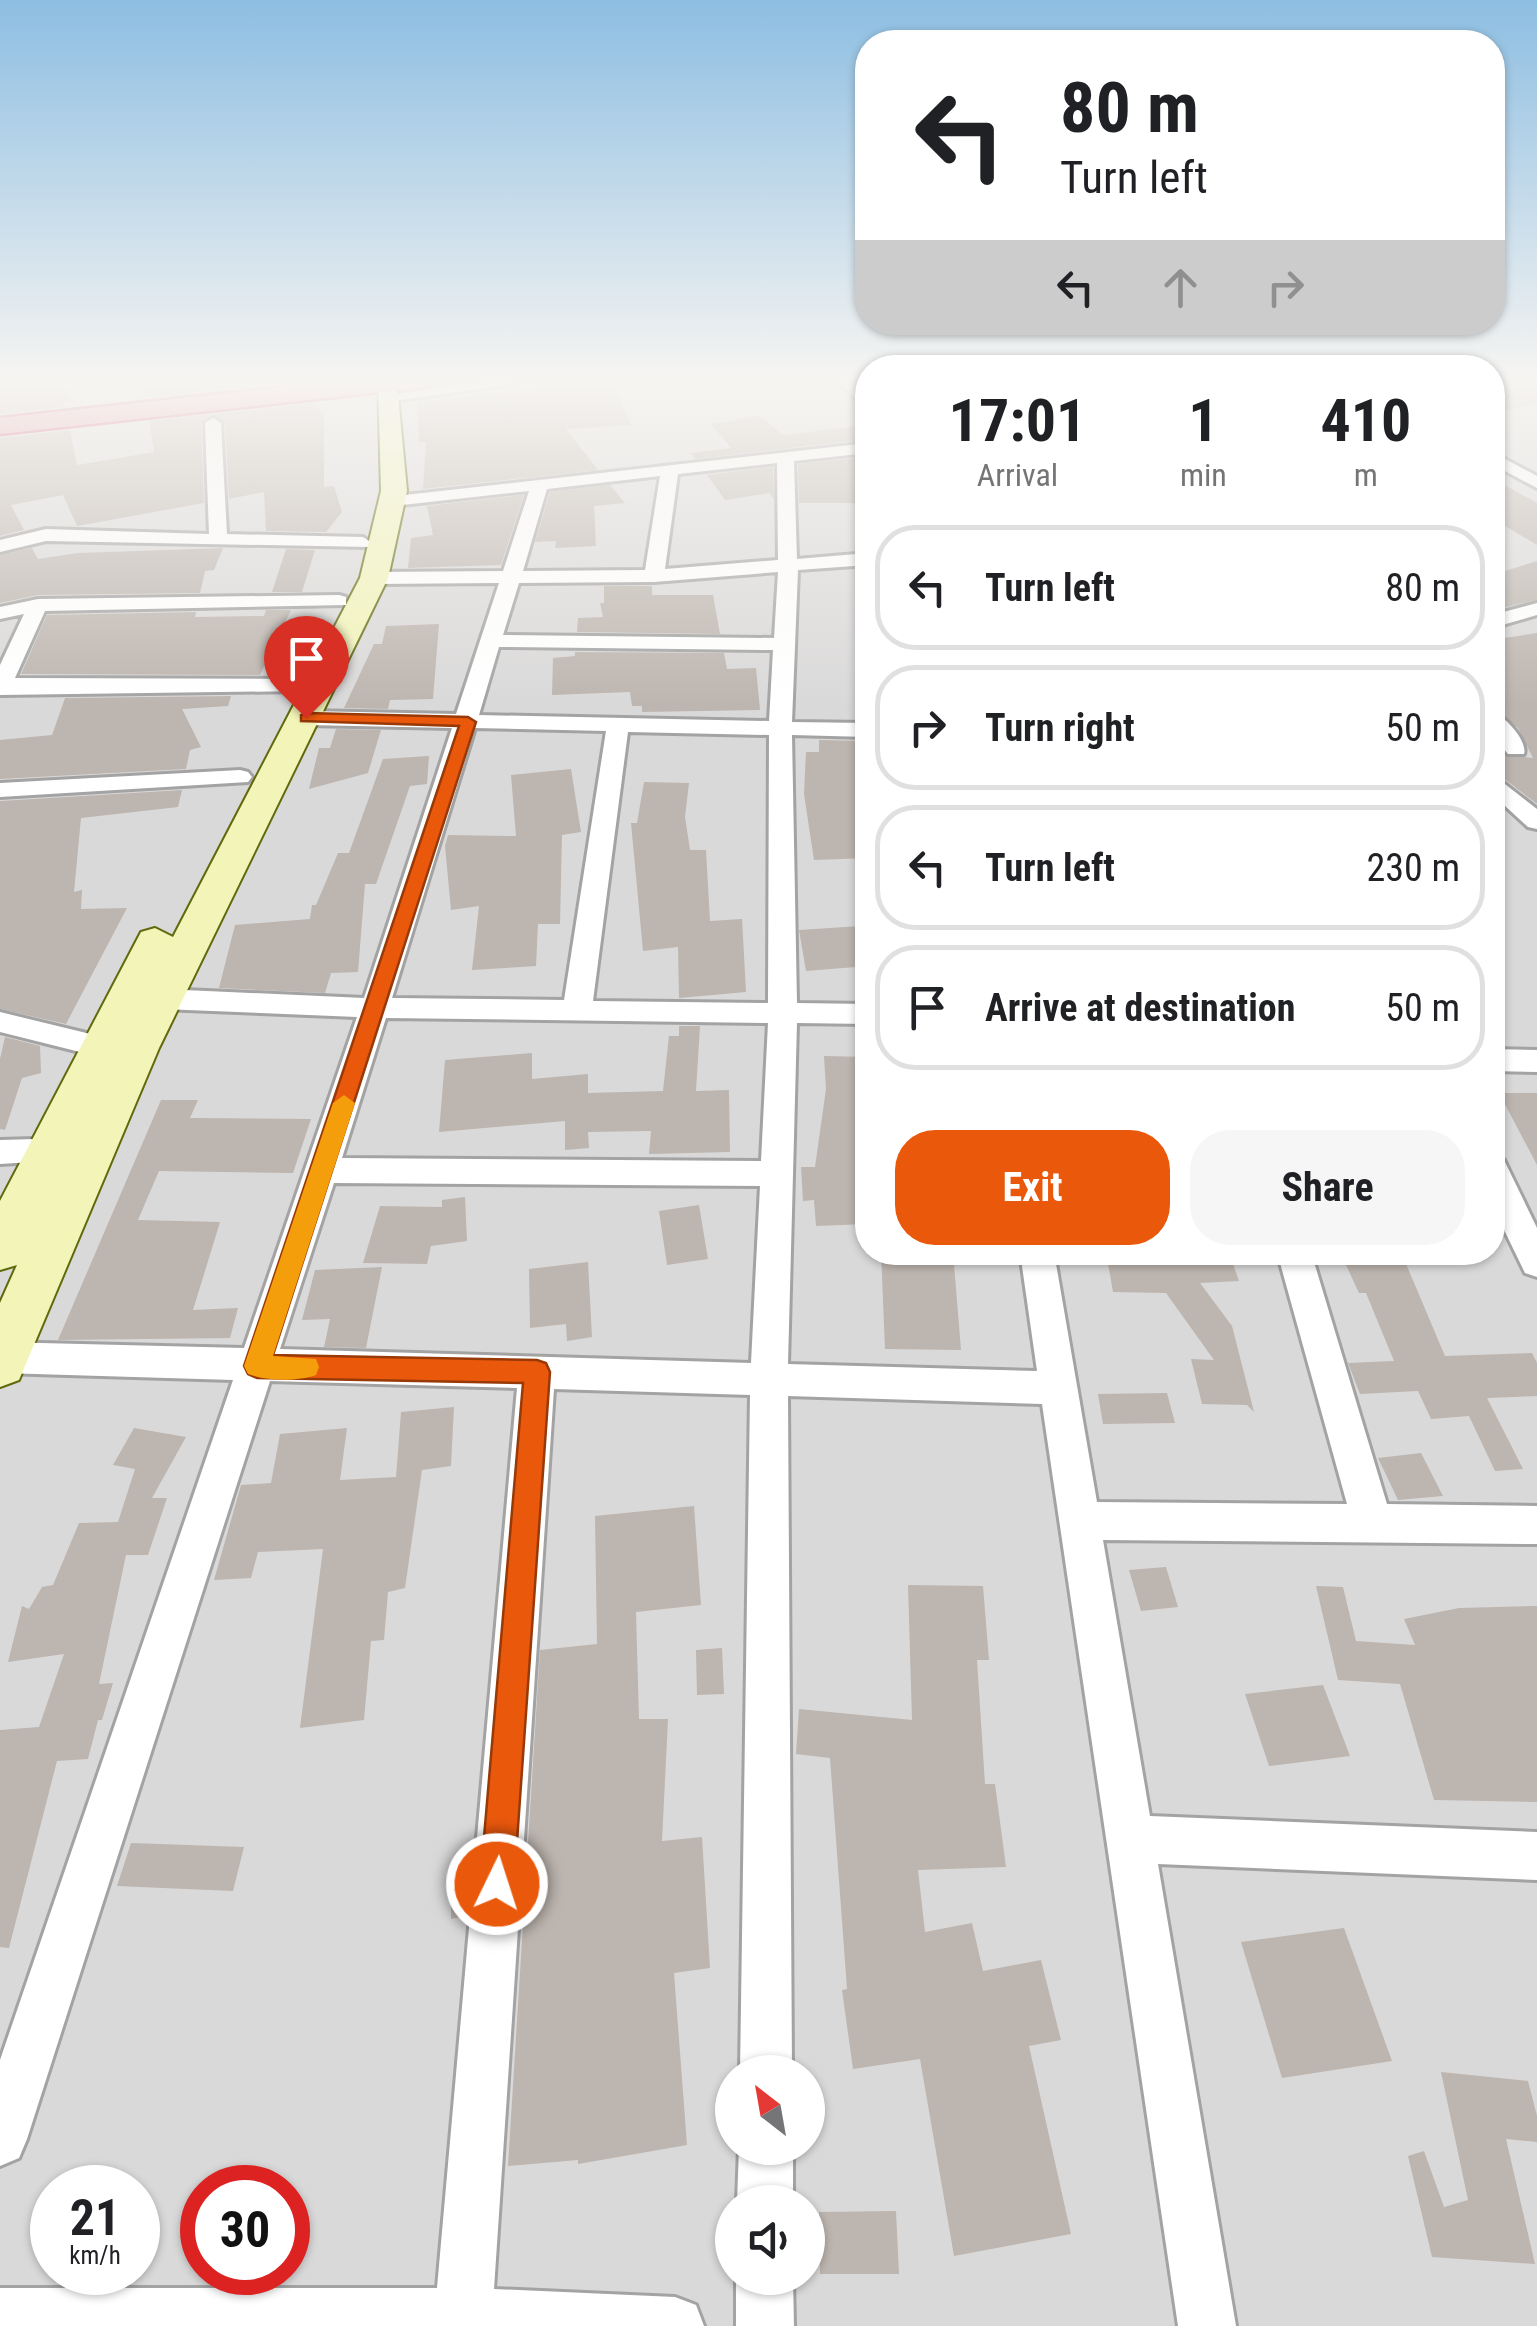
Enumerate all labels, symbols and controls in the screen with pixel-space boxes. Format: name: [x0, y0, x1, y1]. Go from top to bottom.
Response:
text: 80 m: [1060, 67, 1199, 149]
icon: left: [895, 70, 1025, 200]
text: Turn left: [1060, 151, 1208, 204]
icon: left: [1048, 260, 1103, 315]
icon: ahead: [1153, 260, 1208, 315]
icon: right: [1258, 260, 1313, 315]
text: 17:01: [949, 385, 1086, 456]
text: 1: [1188, 385, 1219, 456]
text: 410: [1320, 385, 1411, 456]
text: Arrival: [977, 456, 1058, 494]
text: min: [1180, 456, 1227, 494]
text: m: [1354, 456, 1378, 494]
icon: left: [900, 560, 955, 615]
text: Turn left: [985, 566, 1115, 610]
text: 80 m: [1385, 566, 1460, 610]
pin: [264, 616, 349, 719]
icon: arrive: [279, 631, 334, 686]
icon: right: [900, 700, 955, 755]
text: Turn right: [985, 706, 1135, 750]
text: 50 m: [1385, 706, 1460, 750]
icon: left: [900, 840, 955, 895]
text: Turn left: [985, 846, 1115, 890]
text: 230 m: [1366, 846, 1460, 890]
icon: arrive: [900, 980, 955, 1035]
text: Arrive at destination: [985, 986, 1295, 1030]
text: 50 m: [1385, 986, 1460, 1030]
button: Exit: [895, 1130, 1170, 1245]
button: Share: [1190, 1130, 1465, 1245]
position arrow: [445, 1832, 549, 1936]
north arrow: [715, 2055, 825, 2165]
map controls: [715, 2055, 825, 2295]
speed limit sign: 30: [180, 2165, 310, 2295]
button: sound: [715, 2185, 825, 2295]
text: 21: [70, 2189, 120, 2247]
text: km/h: [69, 2241, 121, 2270]

